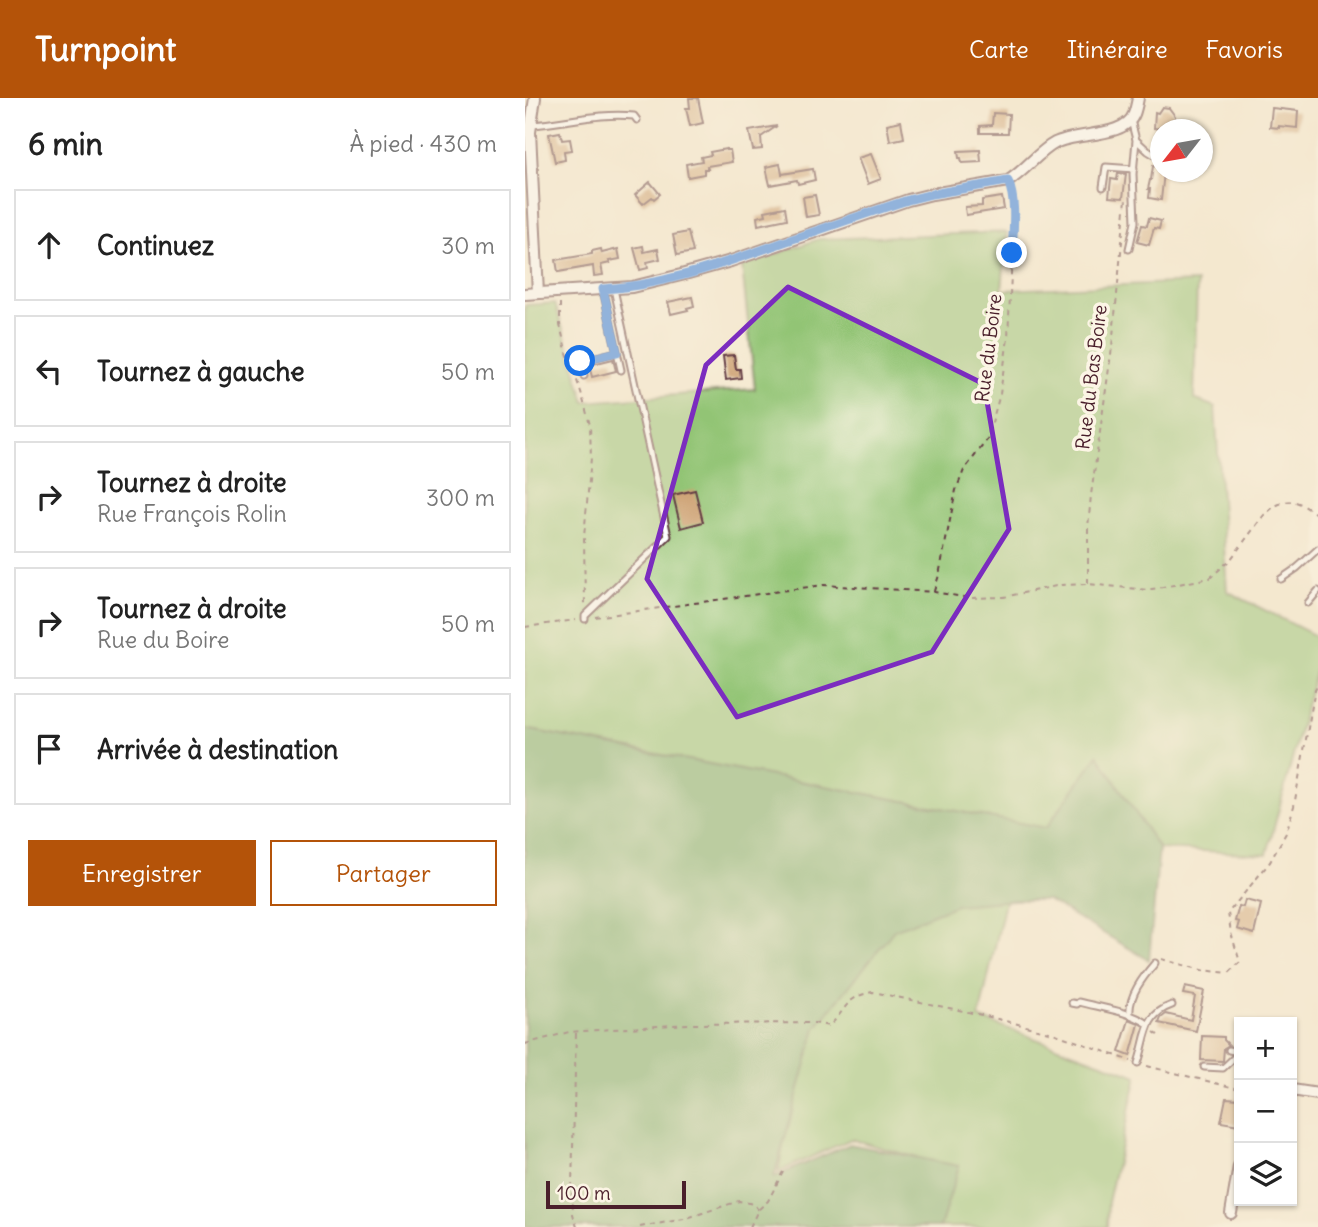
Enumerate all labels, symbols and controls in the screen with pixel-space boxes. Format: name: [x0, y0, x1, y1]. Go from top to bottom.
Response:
text: Turnpoint: [35, 28, 176, 70]
text: Carte: [969, 34, 1029, 64]
text: Itinéraire: [1067, 34, 1168, 64]
text: Favoris: [1206, 34, 1283, 64]
north arrow: [1150, 119, 1213, 182]
text: 6 min: [28, 125, 103, 163]
text: À pied · 430 m: [349, 129, 497, 158]
icon: ahead: [30, 226, 68, 264]
text: Continuez: [97, 229, 214, 262]
text: 30 m: [441, 231, 495, 260]
route end: [996, 237, 1027, 268]
street label: Rue du Boire: [969, 292, 1007, 404]
street label: Rue du Bas Boire: [1070, 303, 1112, 451]
route start: [564, 345, 595, 376]
icon: left: [30, 352, 68, 390]
text: Tournez à gauche: [97, 355, 305, 388]
text: 50 m: [441, 357, 495, 386]
text: Tournez à droite: [97, 466, 287, 499]
icon: right: [30, 478, 68, 516]
text: 300 m: [426, 483, 495, 512]
text: Rue François Rolin: [97, 499, 287, 528]
text: Tournez à droite: [97, 592, 287, 625]
icon: right: [30, 604, 68, 642]
text: 50 m: [441, 609, 495, 638]
text: Rue du Boire: [97, 625, 229, 654]
icon: arrive: [30, 730, 68, 768]
text: Arrivée à destination: [97, 733, 338, 766]
button: Enregistrer: [28, 840, 256, 906]
button: Partager: [270, 840, 497, 906]
map controls: [1234, 1017, 1297, 1206]
button: +: [1234, 1017, 1297, 1080]
button: −: [1234, 1080, 1297, 1143]
button: layers: [1234, 1143, 1297, 1206]
scale bar: [546, 1178, 686, 1210]
text: 100 m: [557, 1181, 611, 1205]

